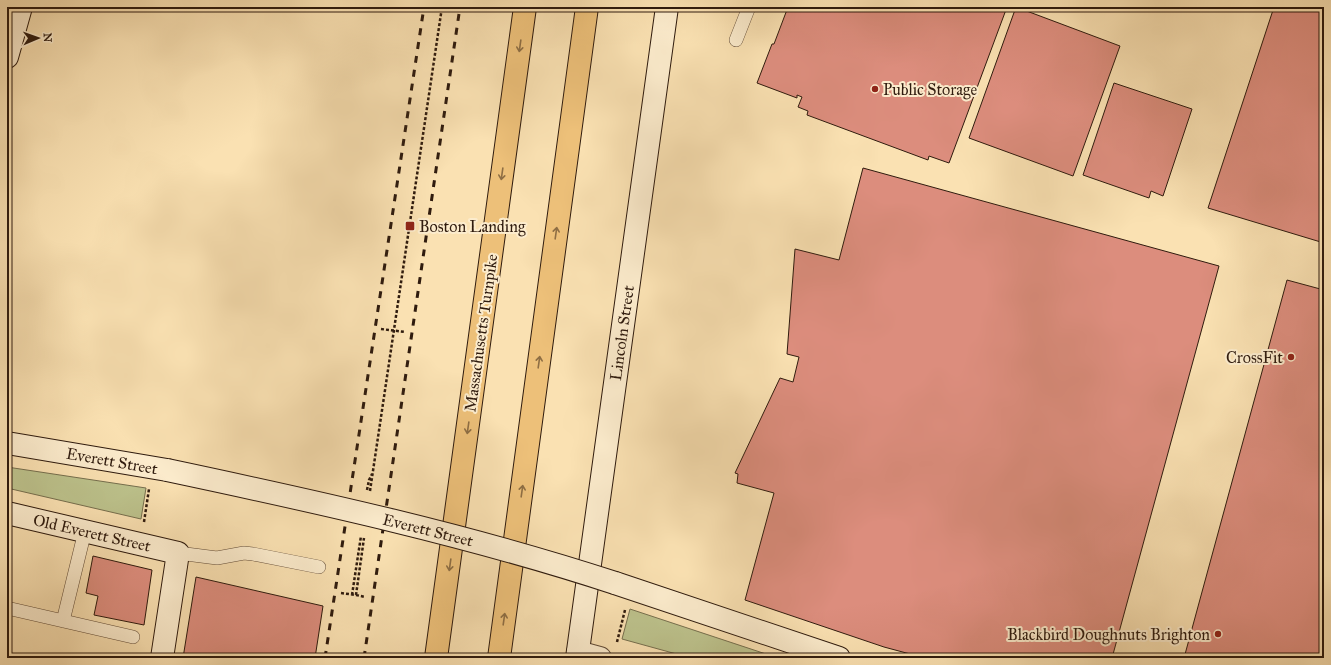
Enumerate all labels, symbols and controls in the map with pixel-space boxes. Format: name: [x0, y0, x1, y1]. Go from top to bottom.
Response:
north arrow: [18, 18, 58, 58]
text: N: [41, 33, 54, 43]
one-way arrow: [516, 39, 524, 52]
place label: Public Storage: [883, 80, 977, 100]
marker: Public Storage: [870, 84, 880, 94]
one-way arrow: [498, 168, 506, 181]
place label: Boston Landing: [419, 217, 526, 237]
marker: Boston Landing: [404, 220, 416, 232]
one-way arrow: [552, 227, 560, 240]
street label: Massachusetts Turnpike: [461, 253, 502, 413]
street label: Lincoln Street: [606, 284, 638, 382]
place label: CrossFit: [1226, 348, 1283, 367]
marker: CrossFit: [1286, 352, 1296, 362]
one-way arrow: [535, 356, 543, 369]
one-way arrow: [464, 421, 472, 434]
street label: Everett Street: [65, 444, 159, 478]
one-way arrow: [518, 484, 526, 497]
street label: Old Everett Street: [31, 510, 153, 556]
street label: Everett Street: [381, 510, 475, 550]
one-way arrow: [446, 558, 453, 571]
one-way arrow: [500, 613, 508, 626]
place label: Blackbird Doughnuts Brighton: [1007, 625, 1210, 645]
marker: Blackbird Doughnuts Brighton: [1213, 629, 1223, 639]

